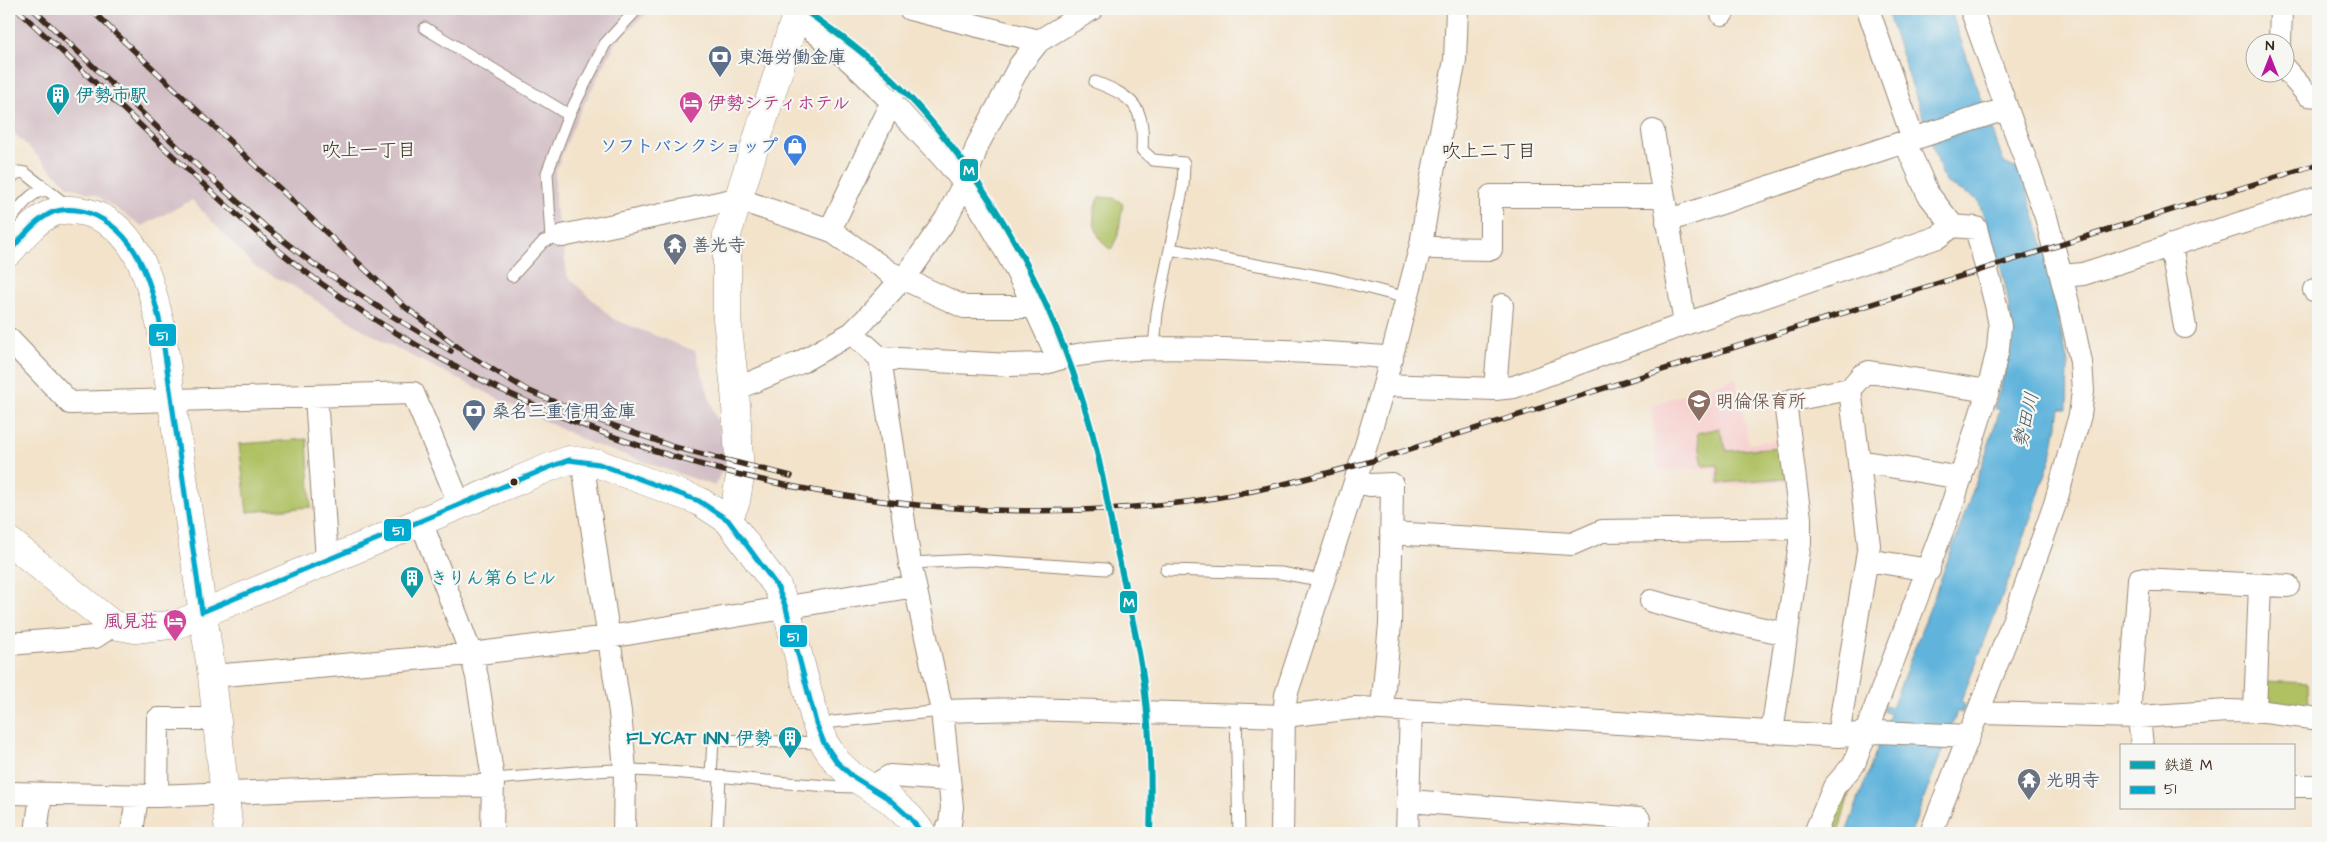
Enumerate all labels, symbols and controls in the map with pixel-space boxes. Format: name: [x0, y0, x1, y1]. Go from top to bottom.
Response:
north arrow: [2244, 32, 2294, 82]
text: N: [2266, 36, 2275, 56]
bank icon: 東海労働金庫: [707, 44, 733, 78]
place label: 東海労働金庫: [738, 45, 846, 70]
building icon: 伊勢市駅: [45, 82, 71, 116]
place label: 伊勢市駅: [76, 83, 148, 108]
hotel icon: 伊勢シティホテル: [678, 90, 704, 124]
place label: 伊勢シティホテル: [708, 91, 850, 116]
shop icon: ソフトバンクショップ: [782, 133, 808, 167]
place label: ソフトバンクショップ: [599, 134, 778, 159]
district label: 吹上一丁目: [321, 137, 417, 164]
district label: 吹上二丁目: [1441, 138, 1537, 165]
line badge: M: [959, 158, 979, 182]
text: M: [963, 161, 975, 181]
temple icon: 善光寺: [662, 232, 688, 266]
place label: 善光寺: [692, 233, 746, 258]
line badge: 51: [148, 323, 177, 347]
text: 51: [156, 326, 168, 346]
school or university icon: 明倫保育所: [1686, 388, 1712, 422]
place label: 明倫保育所: [1716, 389, 1806, 414]
water label: 勢田川: [2007, 390, 2046, 451]
bank icon: 桑名三重信用金庫: [461, 398, 487, 432]
place label: 桑名三重信用金庫: [492, 399, 636, 424]
unlabelled marker: [509, 477, 519, 487]
line badge: 51: [383, 518, 412, 542]
text: 51: [392, 521, 404, 541]
building icon: きりん第６ビル: [399, 565, 425, 599]
place label: きりん第６ビル: [430, 566, 556, 591]
line badge: M: [1119, 590, 1138, 614]
text: M: [1123, 593, 1135, 613]
hotel icon: 風見荘: [162, 608, 188, 642]
place label: 風見荘: [104, 609, 158, 634]
line badge: 51: [779, 624, 808, 648]
text: 51: [787, 627, 799, 647]
building icon: FLYCAT INN 伊勢: [777, 725, 803, 759]
place label: FLYCAT INN 伊勢: [626, 726, 772, 751]
legend: [2120, 744, 2294, 810]
text: 鉄道 M: [2164, 755, 2212, 776]
temple icon: 光明寺: [2016, 767, 2042, 801]
place label: 光明寺: [2046, 768, 2100, 793]
text: 51: [2164, 779, 2177, 800]

